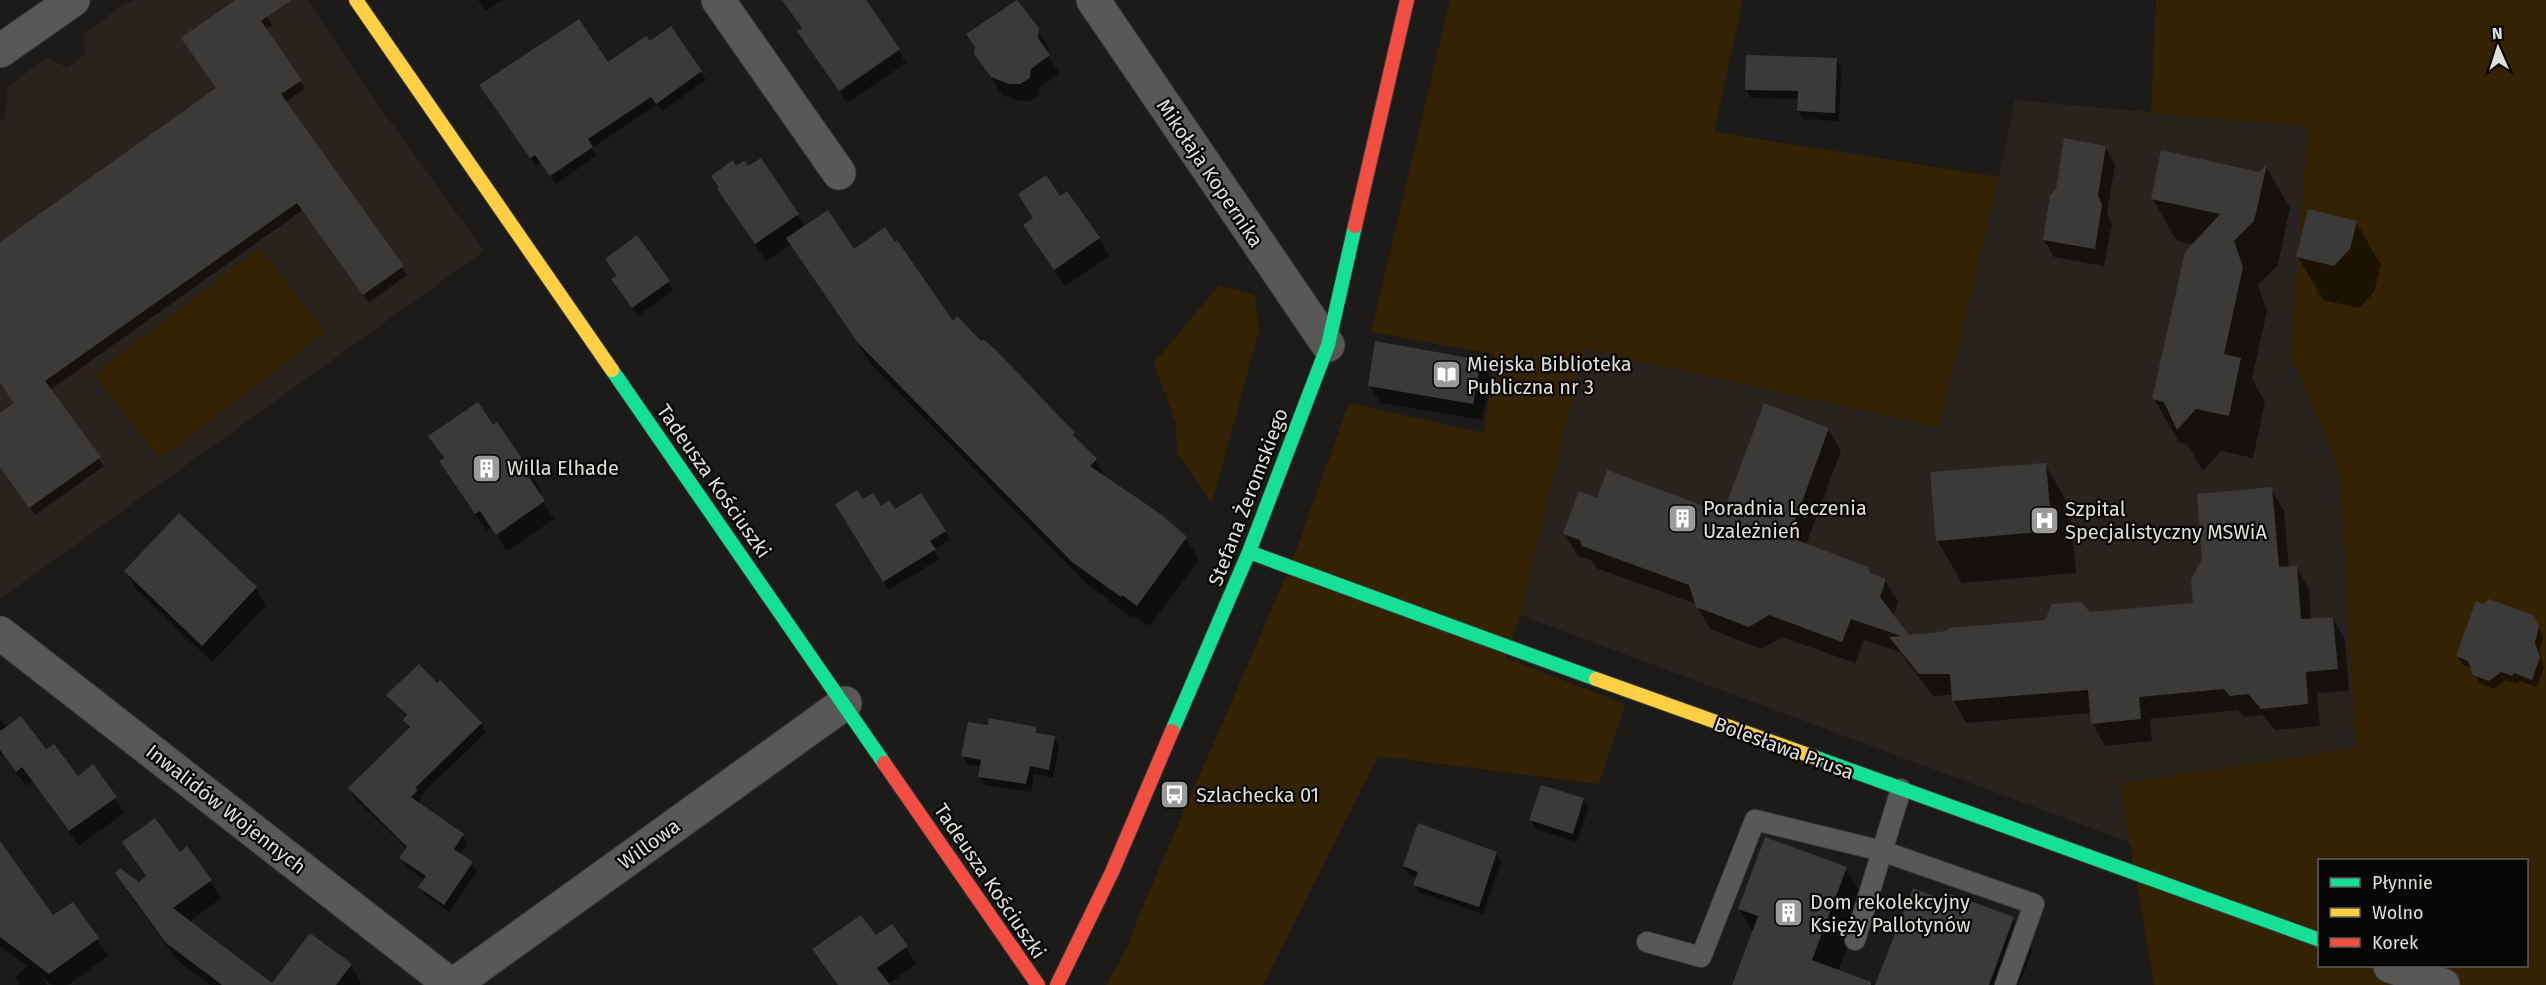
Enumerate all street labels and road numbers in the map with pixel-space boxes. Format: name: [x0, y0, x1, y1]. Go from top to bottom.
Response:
street label: Mikołaja Kopernika: [1152, 94, 1268, 252]
street label: Tadeusza Kościuszki: [652, 400, 776, 562]
street label: Stefana Żeromskiego: [1203, 405, 1293, 589]
street label: Bolesława Prusa: [1711, 712, 1857, 784]
street label: Inwalidów Wojennych: [141, 739, 311, 879]
street label: Tadeusza Kościuszki: [929, 799, 1051, 963]
street label: Willowa: [613, 814, 685, 874]

